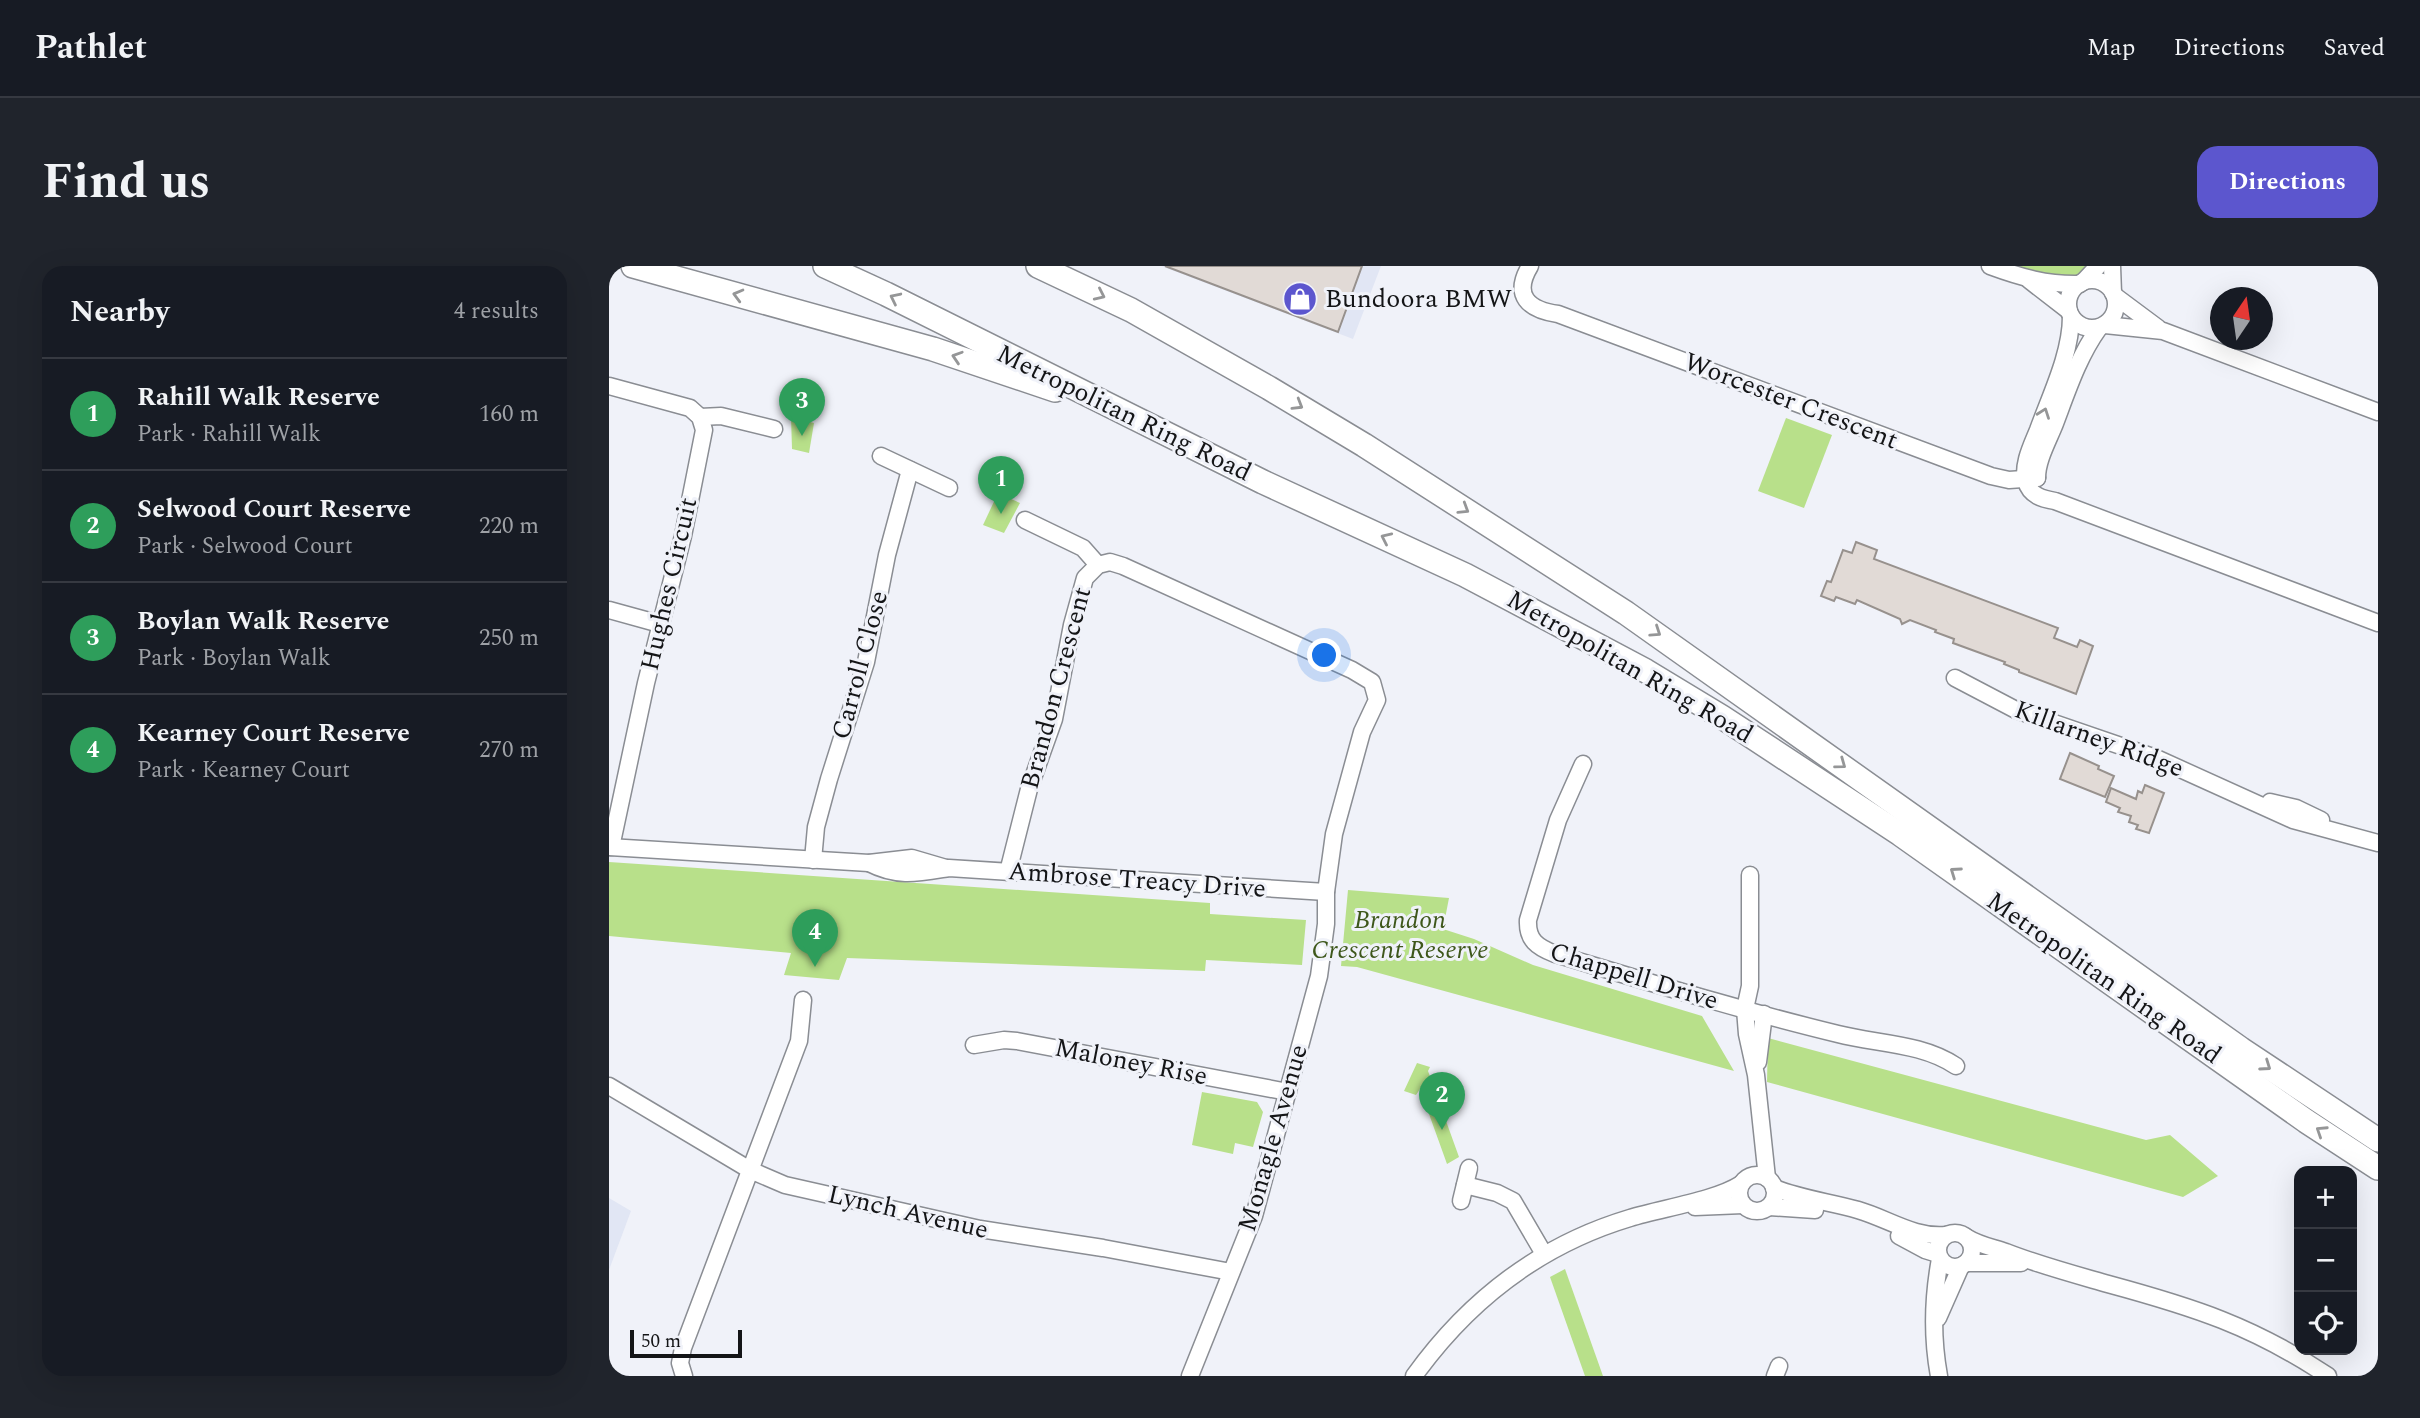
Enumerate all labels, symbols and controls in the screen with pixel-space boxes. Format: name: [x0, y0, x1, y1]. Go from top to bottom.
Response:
text: Pathlet: [35, 23, 147, 73]
text: Map: [2087, 30, 2135, 66]
text: Directions: [2173, 30, 2285, 66]
text: Saved: [2323, 30, 2385, 66]
text: Find us: [42, 145, 210, 220]
button: Directions: [2197, 146, 2378, 218]
place label: Bundoora BMW: [1325, 279, 1512, 319]
shop icon: Bundoora BMW: [1281, 280, 1319, 318]
one-way arrow: [1093, 286, 1105, 300]
north arrow: [2210, 287, 2273, 350]
text: Nearby: [70, 289, 169, 335]
one-way arrow: [732, 289, 744, 303]
one-way arrow: [890, 293, 902, 307]
text: 4 results: [454, 294, 539, 329]
street label: Metropolitan Ring Road: [990, 334, 1258, 492]
street label: Worcester Crescent: [1678, 342, 1904, 460]
one-way arrow: [951, 351, 964, 365]
text: Rahill Walk Reserve: [137, 377, 380, 417]
pin: 3: [779, 378, 825, 436]
text: 1: [87, 397, 99, 432]
text: 160 m: [479, 397, 539, 432]
one-way arrow: [1291, 397, 1304, 410]
one-way arrow: [2036, 407, 2050, 419]
text: Park · Rahill Walk: [137, 417, 321, 452]
pin: 1: [978, 456, 1024, 514]
text: Selwood Court Reserve: [137, 489, 411, 529]
street label: Hughes Circuit: [630, 493, 708, 675]
one-way arrow: [1457, 501, 1470, 514]
text: 2: [87, 509, 99, 544]
text: 220 m: [479, 509, 539, 544]
text: Park · Selwood Court: [137, 529, 353, 564]
one-way arrow: [1381, 532, 1393, 546]
street label: Metropolitan Ring Road: [1499, 580, 1761, 754]
street label: Brandon Crescent: [1010, 582, 1102, 794]
street label: Carroll Close: [821, 586, 899, 744]
text: Boylan Walk Reserve: [137, 601, 389, 641]
text: 3: [87, 621, 99, 656]
text: 250 m: [479, 621, 539, 656]
one-way arrow: [1648, 624, 1661, 637]
your location: [1307, 638, 1341, 672]
text: Park · Boylan Walk: [137, 641, 330, 676]
street label: Killarney Ridge: [2009, 690, 2189, 788]
text: Kearney Court Reserve: [137, 713, 410, 753]
text: 4: [87, 733, 99, 768]
text: 270 m: [479, 733, 539, 768]
text: Park · Kearney Court: [137, 753, 350, 788]
one-way arrow: [1833, 756, 1846, 768]
street label: Ambrose Treacy Drive: [1007, 851, 1267, 909]
one-way arrow: [1950, 868, 1963, 880]
street label: Metropolitan Ring Road: [1978, 882, 2230, 1074]
park label: Brandon Crescent Reserve: [1311, 900, 1489, 970]
pin: 4: [792, 909, 838, 967]
street label: Chappell Drive: [1545, 931, 1723, 1021]
street label: Maloney Rise: [1051, 1028, 1211, 1096]
street label: Monagle Avenue: [1227, 1040, 1319, 1236]
one-way arrow: [2258, 1058, 2271, 1070]
pin: 2: [1419, 1072, 1465, 1130]
one-way arrow: [2315, 1126, 2328, 1139]
map controls: [2294, 1166, 2357, 1355]
button: +: [2294, 1166, 2357, 1229]
street label: Lynch Avenue: [824, 1174, 992, 1250]
button: −: [2294, 1229, 2357, 1292]
button: locate: [2294, 1292, 2357, 1355]
scale bar: [630, 1327, 742, 1359]
text: 50 m: [641, 1327, 681, 1356]

